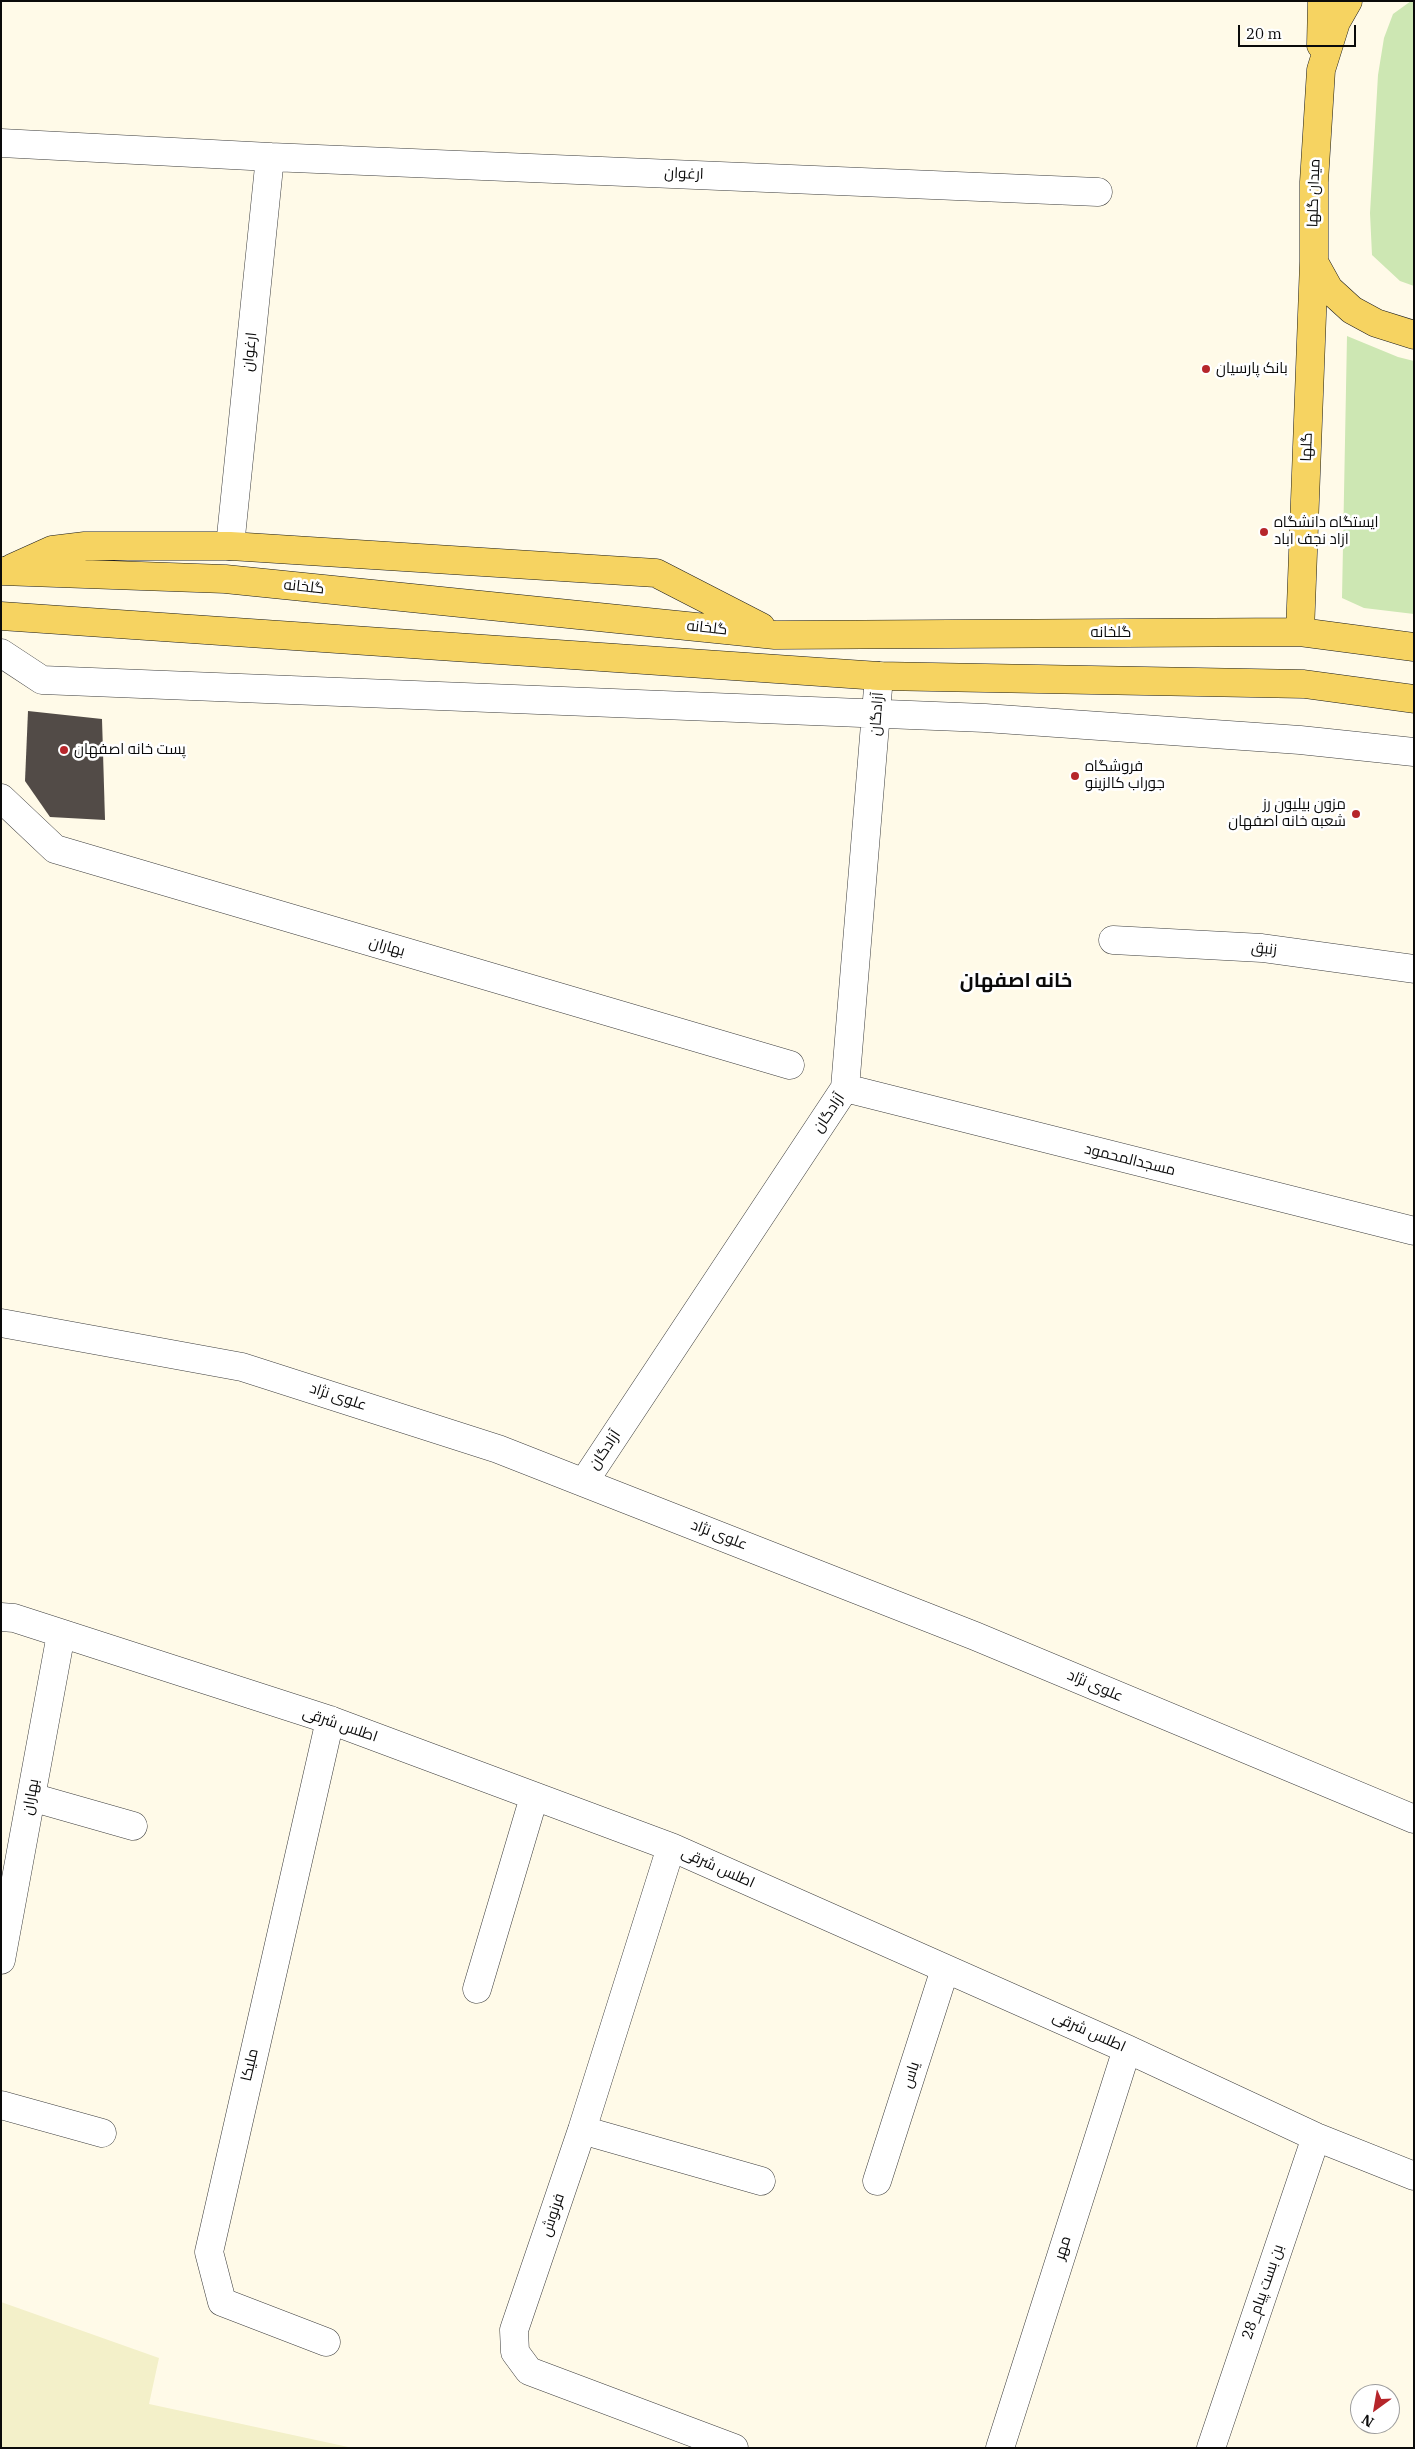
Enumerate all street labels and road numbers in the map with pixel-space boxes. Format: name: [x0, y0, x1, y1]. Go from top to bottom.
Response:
street label: میدان گلها: [1304, 158, 1324, 228]
street label: ارغوان: [664, 164, 704, 184]
street label: ارغوان: [239, 331, 261, 373]
street label: گلها: [1297, 432, 1317, 462]
street label: گلخانه: [283, 576, 325, 598]
street label: گلخانه: [686, 617, 728, 639]
street label: گلخانه: [1091, 624, 1131, 642]
street label: آزادگان: [866, 692, 888, 736]
street label: بهاران: [367, 933, 407, 961]
street label: زنبق: [1250, 939, 1278, 959]
street label: آزادگان: [809, 1090, 849, 1136]
street label: مسجدالمحمود: [1083, 1140, 1177, 1180]
street label: علوی نژاد: [307, 1379, 369, 1415]
street label: آزادگان: [585, 1427, 625, 1473]
street label: علوی نژاد: [688, 1516, 750, 1554]
street label: علوی نژاد: [1064, 1666, 1126, 1706]
street label: اطلس شرقی: [300, 1704, 380, 1746]
street label: بهاران: [19, 1778, 43, 1816]
street label: اطلس شرقی: [679, 1844, 757, 1892]
street label: اطلس شرقی: [1050, 2008, 1128, 2056]
street label: ملیکا: [238, 2047, 262, 2083]
street label: یاس: [898, 2060, 924, 2090]
street label: فرنوش: [537, 2191, 569, 2239]
street label: مهر: [1051, 2234, 1075, 2262]
street label: بن بست پیام_28: [1238, 2242, 1288, 2342]

